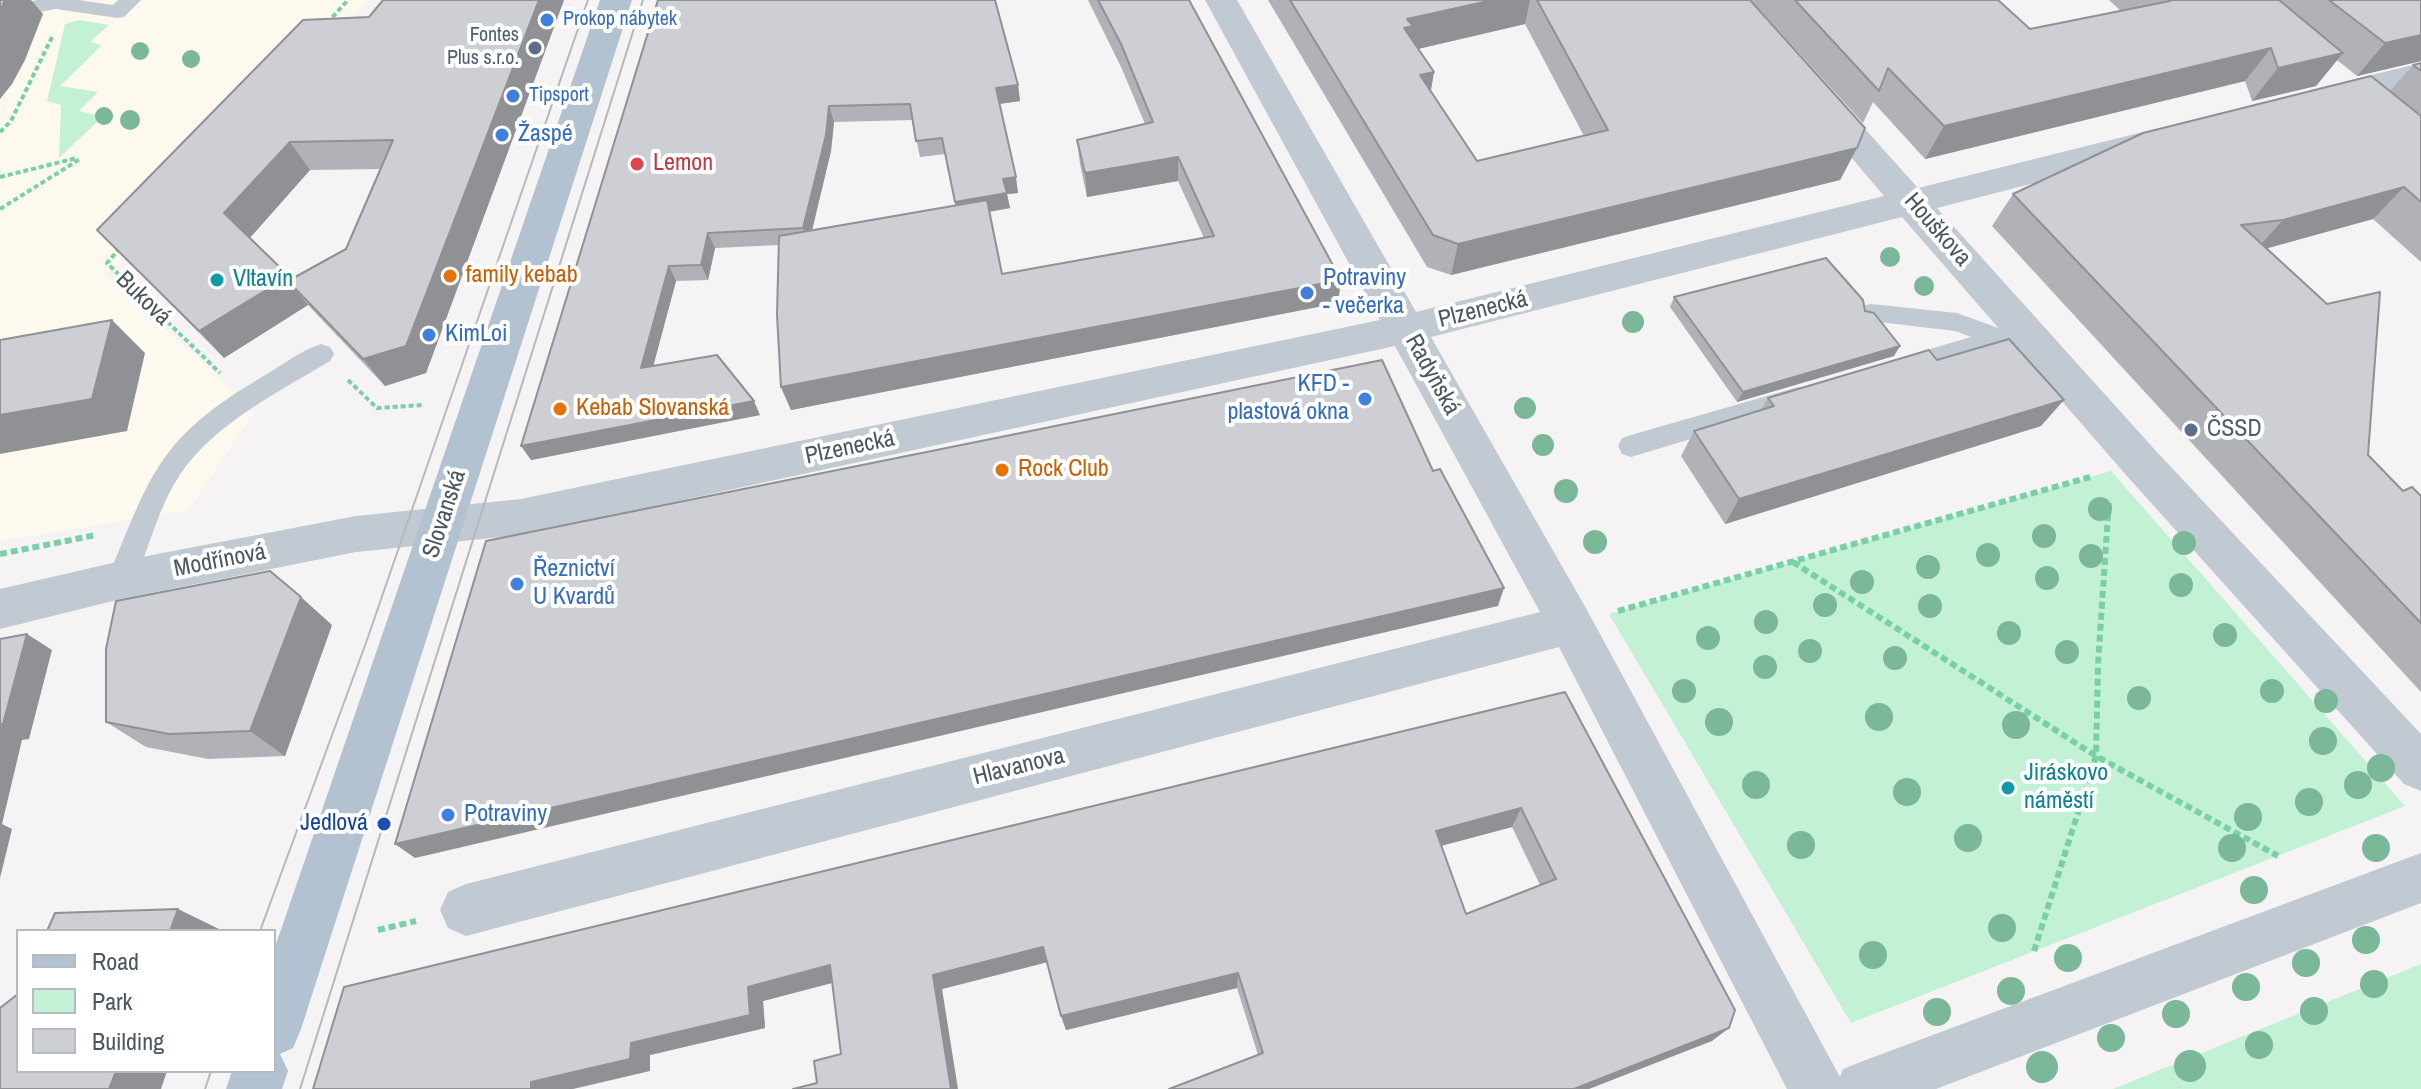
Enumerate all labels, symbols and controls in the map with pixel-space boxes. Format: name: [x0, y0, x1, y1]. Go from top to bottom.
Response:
place label: Prokop nábytek: [563, 8, 677, 32]
marker: Prokop nábytek: [538, 11, 556, 29]
place label: Fontes Plus s.r.o.: [447, 24, 519, 71]
marker: Fontes Plus s.r.o.: [526, 39, 544, 57]
place label: Tipsport: [529, 84, 589, 108]
marker: Tipsport: [504, 87, 522, 105]
place label: Žaspé: [518, 121, 573, 149]
marker: Žaspé: [493, 126, 511, 144]
place label: Lemon: [653, 150, 713, 178]
marker: Lemon: [628, 155, 646, 173]
street label: Houškova: [1897, 188, 1977, 272]
place label: family kebab: [466, 262, 578, 290]
place label: Potraviny - večerka: [1323, 265, 1406, 321]
street label: Buková: [109, 266, 177, 332]
place label: Vltavín: [233, 266, 293, 294]
marker: family kebab: [441, 267, 459, 285]
marker: Vltavín: [208, 271, 226, 289]
marker: Potraviny - večerka: [1298, 284, 1316, 302]
street label: Plzenecká: [1435, 285, 1531, 335]
place label: KimLoi: [445, 321, 507, 349]
marker: KimLoi: [420, 326, 438, 344]
street label: Radyňská: [1398, 330, 1466, 420]
place label: KFD - plastová okna: [1228, 371, 1349, 427]
marker: KFD - plastová okna: [1356, 390, 1374, 408]
place label: Kebab Slovanská: [576, 395, 729, 423]
marker: Kebab Slovanská: [551, 400, 569, 418]
place label: ČSSD: [2207, 416, 2262, 444]
marker: ČSSD: [2182, 421, 2200, 439]
street label: Plzenecká: [803, 424, 897, 472]
place label: Rock Club: [1018, 456, 1109, 484]
marker: Rock Club: [993, 461, 1011, 479]
street label: Slovanská: [417, 466, 473, 562]
street label: Modřínová: [172, 538, 268, 584]
place label: Řeznictví U Kvardů: [533, 556, 615, 612]
marker: Řeznictví U Kvardů: [508, 575, 526, 593]
street label: Hlavanova: [970, 742, 1068, 792]
place label: Jiráskovo náměstí: [2024, 760, 2108, 816]
marker: Jiráskovo náměstí: [1999, 779, 2017, 797]
place label: Potraviny: [464, 801, 547, 829]
marker: Potraviny: [439, 806, 457, 824]
place label: Jedlová: [300, 810, 368, 838]
marker: Jedlová: [375, 815, 393, 833]
legend: [16, 929, 276, 1073]
text: Road: [92, 945, 139, 977]
text: Park: [92, 985, 132, 1017]
text: Building: [92, 1025, 164, 1057]

